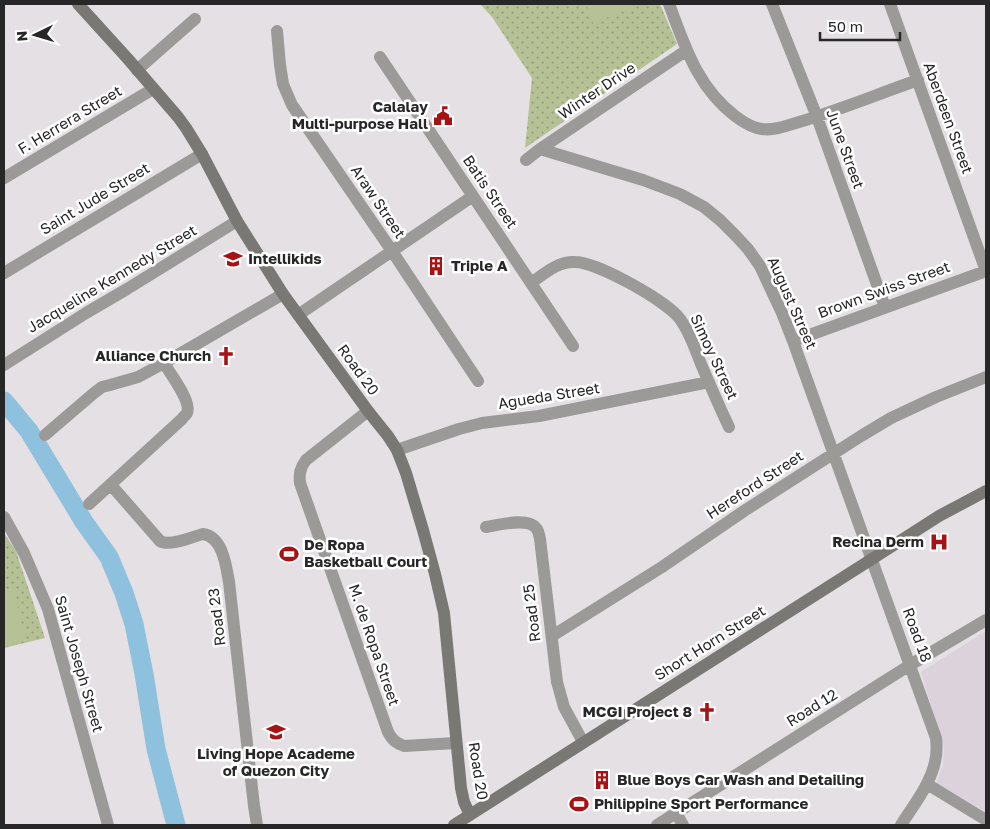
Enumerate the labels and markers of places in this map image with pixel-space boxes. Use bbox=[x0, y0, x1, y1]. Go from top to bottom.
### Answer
place label: Calalay Multi-purpose Hall bbox=[292, 97, 428, 132]
public building icon: Calalay Multi-purpose Hall bbox=[432, 105, 454, 127]
school or university icon: Intellikids bbox=[222, 248, 244, 270]
place label: Intellikids bbox=[248, 249, 322, 267]
building icon: Triple A bbox=[425, 255, 447, 277]
place label: Triple A bbox=[451, 256, 508, 274]
church icon: Alliance Church bbox=[215, 345, 237, 367]
place label: Alliance Church bbox=[95, 346, 211, 364]
hospital icon: Recina Derm bbox=[928, 531, 950, 553]
place label: Recina Derm bbox=[832, 532, 924, 550]
place label: De Ropa Basketball Court bbox=[304, 535, 427, 570]
sports icon: De Ropa Basketball Court bbox=[278, 543, 300, 565]
church icon: MCGI Project 8 bbox=[696, 701, 718, 723]
place label: MCGI Project 8 bbox=[583, 702, 692, 720]
school or university icon: Living Hope Academe of Quezon City bbox=[265, 721, 287, 743]
place label: Living Hope Academe of Quezon City bbox=[197, 744, 355, 779]
building icon: Blue Boys Car Wash and Detailing bbox=[591, 769, 613, 791]
place label: Blue Boys Car Wash and Detailing bbox=[617, 770, 864, 788]
sports icon: Philippine Sport Performance bbox=[568, 793, 590, 815]
place label: Philippine Sport Performance bbox=[594, 794, 808, 812]

